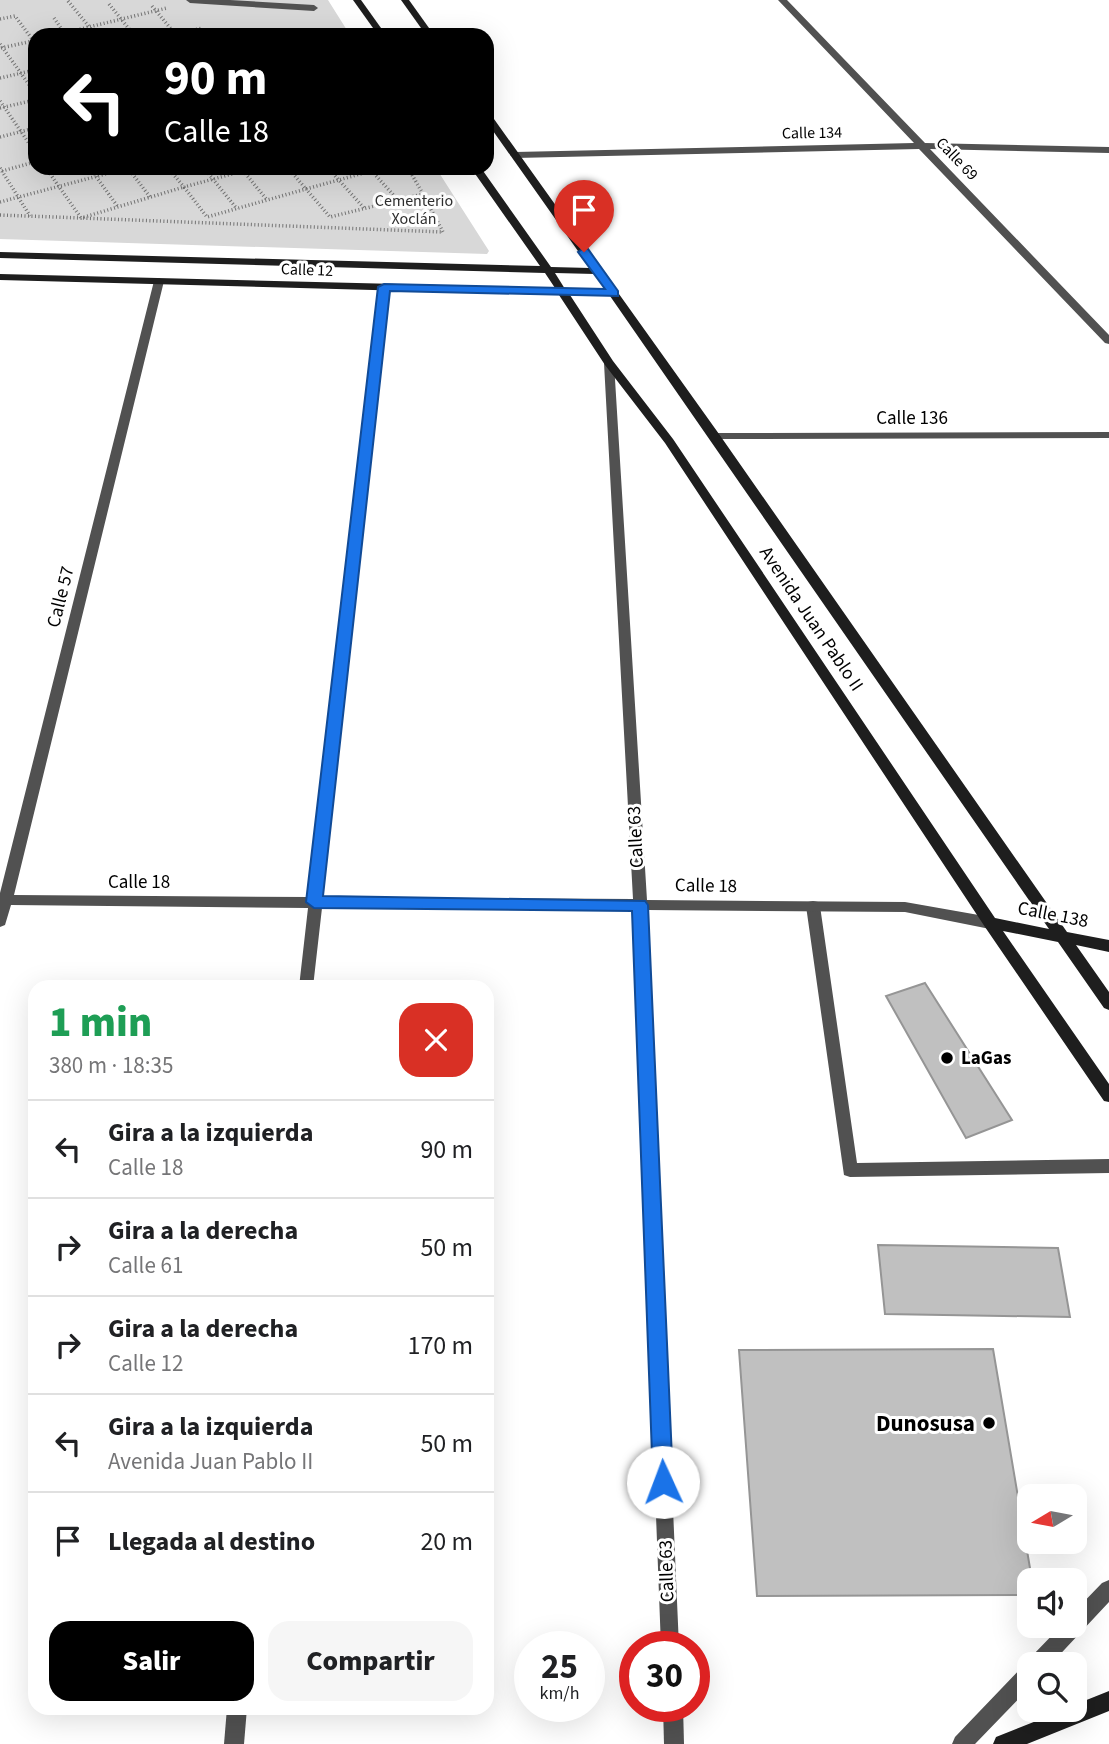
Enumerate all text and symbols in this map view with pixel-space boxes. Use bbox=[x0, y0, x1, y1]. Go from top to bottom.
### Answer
text: 90 m bbox=[164, 44, 268, 114]
icon: left bbox=[49, 56, 140, 147]
text: Calle 18 bbox=[164, 109, 269, 155]
street label: Calle 134 bbox=[782, 121, 842, 145]
street label: Calle 69 bbox=[931, 133, 983, 186]
pin bbox=[554, 180, 614, 252]
park label: Cementerio Xoclán bbox=[375, 190, 453, 230]
icon: arrive bbox=[565, 191, 603, 229]
street label: Calle 12 bbox=[280, 258, 334, 282]
street label: Calle 136 bbox=[876, 405, 948, 432]
street label: Avenida Juan Pablo II bbox=[752, 541, 870, 697]
street label: Calle 57 bbox=[40, 564, 82, 630]
street label: Calle 63 bbox=[621, 805, 651, 869]
street label: Calle 18 bbox=[108, 869, 170, 896]
street label: Calle 18 bbox=[675, 872, 737, 900]
street label: Calle 138 bbox=[1015, 895, 1091, 935]
text: 1 min bbox=[49, 993, 152, 1053]
button: close bbox=[399, 1003, 473, 1077]
place label: LaGas bbox=[961, 1045, 1011, 1072]
text: 380 m · 18:35 bbox=[49, 1049, 173, 1082]
marker: LaGas bbox=[939, 1050, 955, 1066]
text: Gira a la izquierda bbox=[108, 1114, 313, 1151]
icon: left bbox=[49, 1130, 87, 1168]
text: 90 m bbox=[420, 1131, 473, 1168]
text: Calle 18 bbox=[108, 1151, 183, 1184]
text: Gira a la derecha bbox=[108, 1212, 298, 1249]
icon: right bbox=[49, 1228, 87, 1266]
text: 50 m bbox=[420, 1229, 473, 1266]
text: Calle 61 bbox=[108, 1249, 183, 1282]
text: Gira a la derecha bbox=[108, 1310, 298, 1347]
icon: right bbox=[49, 1326, 87, 1364]
text: 170 m bbox=[407, 1327, 473, 1364]
text: Calle 12 bbox=[108, 1347, 183, 1380]
place label: Dunosusa bbox=[876, 1407, 975, 1440]
text: Gira a la izquierda bbox=[108, 1408, 313, 1445]
marker: Dunosusa bbox=[981, 1415, 997, 1431]
icon: left bbox=[49, 1424, 87, 1462]
text: 50 m bbox=[420, 1425, 473, 1462]
text: Avenida Juan Pablo II bbox=[108, 1445, 313, 1478]
position arrow bbox=[626, 1445, 700, 1519]
north arrow bbox=[1017, 1484, 1087, 1554]
map controls bbox=[1017, 1484, 1087, 1722]
icon: arrive bbox=[49, 1522, 87, 1560]
text: Llegada al destino bbox=[108, 1523, 315, 1560]
text: 20 m bbox=[420, 1523, 473, 1560]
street label: Calle 63 bbox=[652, 1539, 682, 1603]
button: sound bbox=[1017, 1568, 1087, 1638]
button: Salir bbox=[49, 1621, 254, 1701]
button: Compartir bbox=[268, 1621, 473, 1701]
speed limit sign: 30 bbox=[619, 1631, 710, 1722]
text: 25 bbox=[541, 1642, 578, 1692]
button: search bbox=[1017, 1652, 1087, 1722]
text: km/h bbox=[540, 1681, 579, 1706]

